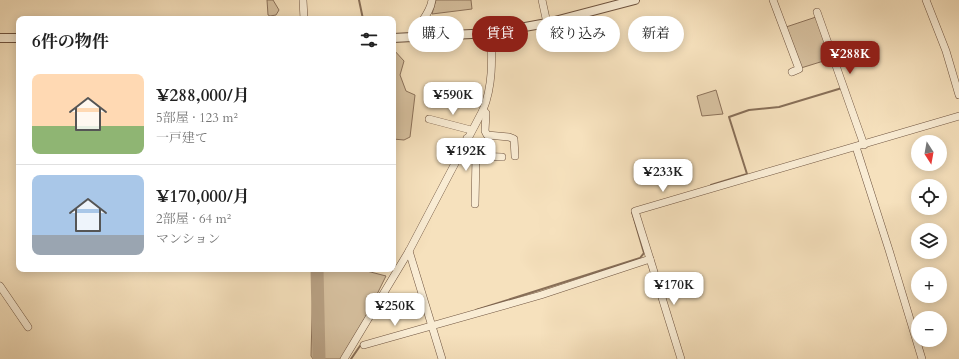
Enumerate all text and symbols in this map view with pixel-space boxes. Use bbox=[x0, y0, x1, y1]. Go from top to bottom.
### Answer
chip: 購入 bbox=[408, 16, 464, 52]
chip: 賃貸 bbox=[472, 16, 528, 52]
chip: 絞り込み bbox=[536, 16, 620, 52]
chip: 新着 bbox=[628, 16, 684, 52]
icon: filters bbox=[358, 29, 380, 51]
text: 6件の物件 bbox=[32, 30, 109, 53]
pin: ¥288K bbox=[822, 41, 878, 75]
text: ¥288K bbox=[830, 45, 870, 63]
pin: ¥590K bbox=[425, 82, 481, 116]
text: ¥288,000/月 bbox=[156, 84, 250, 107]
text: ¥590K bbox=[433, 86, 473, 104]
icon: home bbox=[64, 90, 112, 138]
text: 5部屋 · 123 m² bbox=[156, 109, 238, 127]
text: 一戸建て bbox=[156, 129, 208, 147]
north arrow bbox=[911, 135, 947, 171]
map controls bbox=[911, 135, 947, 347]
pin: ¥192K bbox=[438, 138, 494, 172]
text: ¥192K bbox=[446, 142, 486, 160]
pin: ¥233K bbox=[635, 159, 691, 193]
text: ¥233K bbox=[643, 163, 683, 181]
button: locate bbox=[911, 179, 947, 215]
text: ¥170,000/月 bbox=[156, 185, 250, 208]
icon: home bbox=[64, 191, 112, 239]
text: 2部屋 · 64 m² bbox=[156, 210, 231, 228]
button: layers bbox=[911, 223, 947, 259]
text: マンション bbox=[156, 230, 220, 248]
button: + bbox=[911, 267, 947, 303]
pin: ¥170K bbox=[646, 272, 702, 306]
text: ¥170K bbox=[654, 276, 694, 294]
pin: ¥250K bbox=[367, 293, 423, 327]
text: ¥250K bbox=[375, 297, 415, 315]
button: − bbox=[911, 311, 947, 347]

